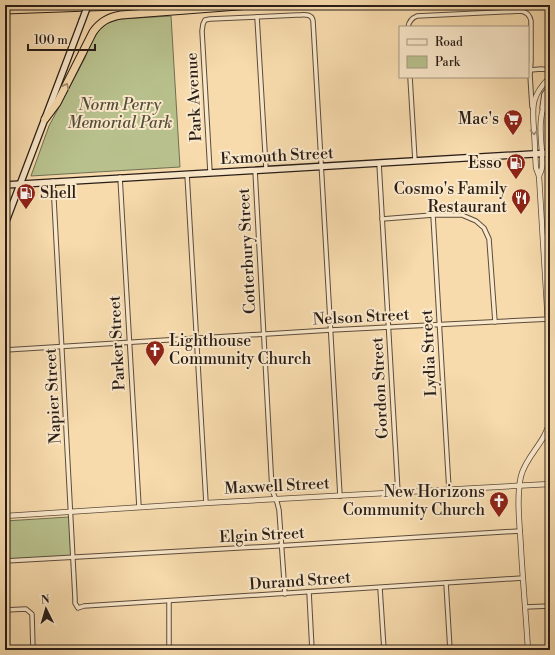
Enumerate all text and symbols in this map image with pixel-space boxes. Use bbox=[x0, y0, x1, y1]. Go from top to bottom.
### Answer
scale bar bbox=[28, 26, 95, 52]
legend bbox=[399, 26, 529, 78]
text: 100 m bbox=[34, 33, 68, 48]
text: Road bbox=[435, 35, 463, 50]
street label: Park Avenue bbox=[182, 52, 206, 142]
text: Park bbox=[435, 55, 461, 70]
one-way arrow bbox=[61, 83, 69, 90]
park label: Norm Perry Memorial Park bbox=[67, 95, 173, 133]
supermarket icon: Mac's bbox=[502, 108, 524, 136]
place label: Mac's bbox=[458, 109, 499, 129]
one-way arrow bbox=[529, 129, 538, 135]
street label: Exmouth Street bbox=[220, 143, 334, 169]
fuel station icon: Esso bbox=[505, 152, 527, 180]
place label: Esso bbox=[468, 153, 502, 173]
place label: Cosmo's Family Restaurant bbox=[394, 179, 507, 217]
fuel station icon: Shell bbox=[15, 182, 37, 210]
place label: Shell bbox=[40, 183, 77, 203]
street label: Cotterbury Street bbox=[234, 187, 260, 315]
restaurant icon: Cosmo's Family Restaurant bbox=[510, 187, 532, 215]
street label: Parker Street bbox=[105, 295, 129, 391]
street label: Nelson Street bbox=[312, 304, 410, 330]
street label: Lydia Street bbox=[417, 309, 441, 397]
place label: Lighthouse Community Church bbox=[169, 331, 312, 369]
street label: Gordon Street bbox=[367, 336, 393, 439]
church icon: Lighthouse Community Church bbox=[144, 339, 166, 367]
street label: Napier Street bbox=[40, 347, 65, 444]
street label: Maxwell Street bbox=[224, 473, 331, 499]
place label: New Horizons Community Church bbox=[343, 482, 485, 520]
church icon: New Horizons Community Church bbox=[488, 490, 510, 518]
street label: Elgin Street bbox=[219, 523, 306, 547]
street label: Durand Street bbox=[248, 567, 352, 595]
north arrow bbox=[26, 589, 66, 629]
text: N bbox=[40, 593, 50, 607]

